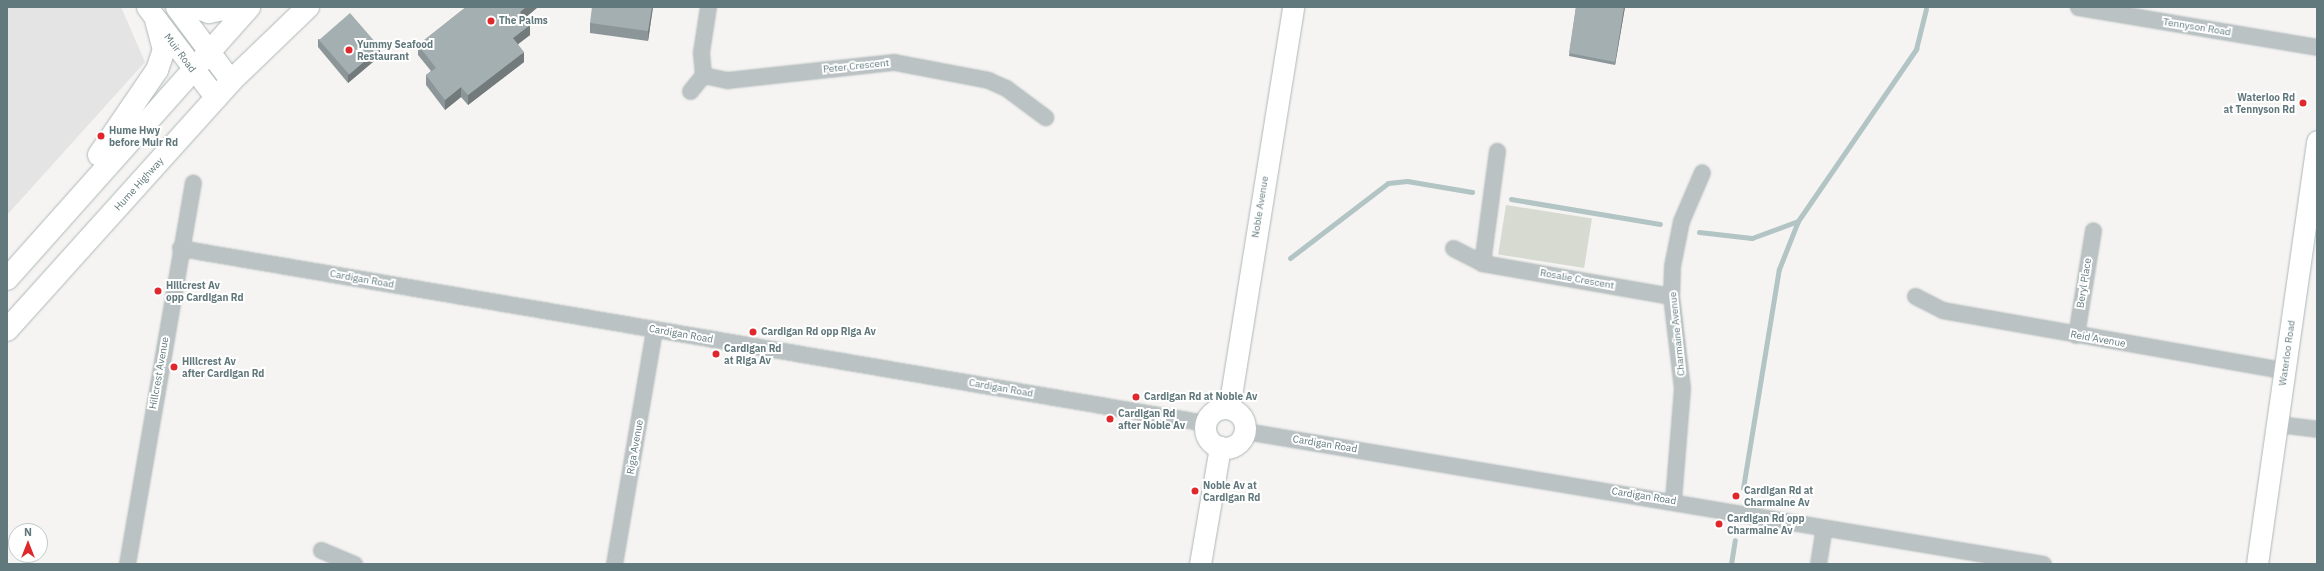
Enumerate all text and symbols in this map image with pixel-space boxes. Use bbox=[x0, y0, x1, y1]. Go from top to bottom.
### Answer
place label: The Palms bbox=[499, 15, 548, 27]
marker: The Palms bbox=[486, 16, 496, 26]
street label: Tennyson Road bbox=[2162, 16, 2232, 38]
street label: Muir Road bbox=[162, 31, 198, 75]
place label: Yummy Seafood Restaurant bbox=[357, 38, 433, 62]
marker: Yummy Seafood Restaurant bbox=[344, 45, 354, 55]
street label: Peter Crescent bbox=[822, 57, 890, 75]
place label: Waterloo Rd at Tennyson Rd bbox=[2224, 91, 2295, 114]
marker: Waterloo Rd at Tennyson Rd bbox=[2298, 98, 2308, 108]
place label: Hume Hwy before Muir Rd bbox=[109, 124, 178, 148]
marker: Hume Hwy before Muir Rd bbox=[96, 131, 106, 141]
street label: Hume Highway bbox=[112, 155, 166, 213]
street label: Noble Avenue bbox=[1249, 175, 1271, 239]
street label: Beryl Place bbox=[2074, 257, 2094, 309]
street label: Cardigan Road bbox=[329, 267, 395, 291]
street label: Rosalie Crescent bbox=[1539, 267, 1615, 291]
place label: Hillcrest Av opp Cardigan Rd bbox=[166, 279, 243, 302]
marker: Hillcrest Av opp Cardigan Rd bbox=[153, 286, 163, 296]
street label: Charmaine Avenue bbox=[1667, 291, 1687, 377]
street label: Waterloo Road bbox=[2276, 319, 2298, 387]
street label: Cardigan Road bbox=[648, 322, 714, 346]
place label: Cardigan Rd opp Riga Av bbox=[761, 326, 876, 338]
marker: Cardigan Rd opp Riga Av bbox=[748, 327, 758, 337]
street label: Reid Avenue bbox=[2069, 328, 2127, 350]
street label: Hillcrest Avenue bbox=[147, 336, 171, 410]
place label: Cardigan Rd at Riga Av bbox=[724, 342, 781, 366]
marker: Cardigan Rd at Riga Av bbox=[711, 349, 721, 359]
place label: Hillcrest Av after Cardigan Rd bbox=[182, 355, 264, 378]
marker: Hillcrest Av after Cardigan Rd bbox=[169, 362, 179, 372]
street label: Cardigan Road bbox=[968, 376, 1034, 400]
place label: Cardigan Rd at Noble Av bbox=[1144, 391, 1257, 403]
marker: Cardigan Rd at Noble Av bbox=[1131, 392, 1141, 402]
place label: Cardigan Rd after Noble Av bbox=[1118, 407, 1185, 430]
marker: Cardigan Rd after Noble Av bbox=[1105, 414, 1115, 424]
street label: Riga Avenue bbox=[624, 419, 646, 475]
street label: Cardigan Road bbox=[1292, 433, 1358, 455]
place label: Noble Av at Cardigan Rd bbox=[1203, 479, 1260, 502]
place label: Cardigan Rd at Charmaine Av bbox=[1744, 484, 1813, 508]
street label: Cardigan Road bbox=[1611, 485, 1677, 507]
marker: Noble Av at Cardigan Rd bbox=[1190, 486, 1200, 496]
marker: Cardigan Rd at Charmaine Av bbox=[1731, 491, 1741, 501]
place label: Cardigan Rd opp Charmaine Av bbox=[1727, 512, 1804, 536]
marker: Cardigan Rd opp Charmaine Av bbox=[1714, 519, 1724, 529]
north arrow bbox=[8, 523, 48, 563]
text: N bbox=[24, 525, 32, 539]

